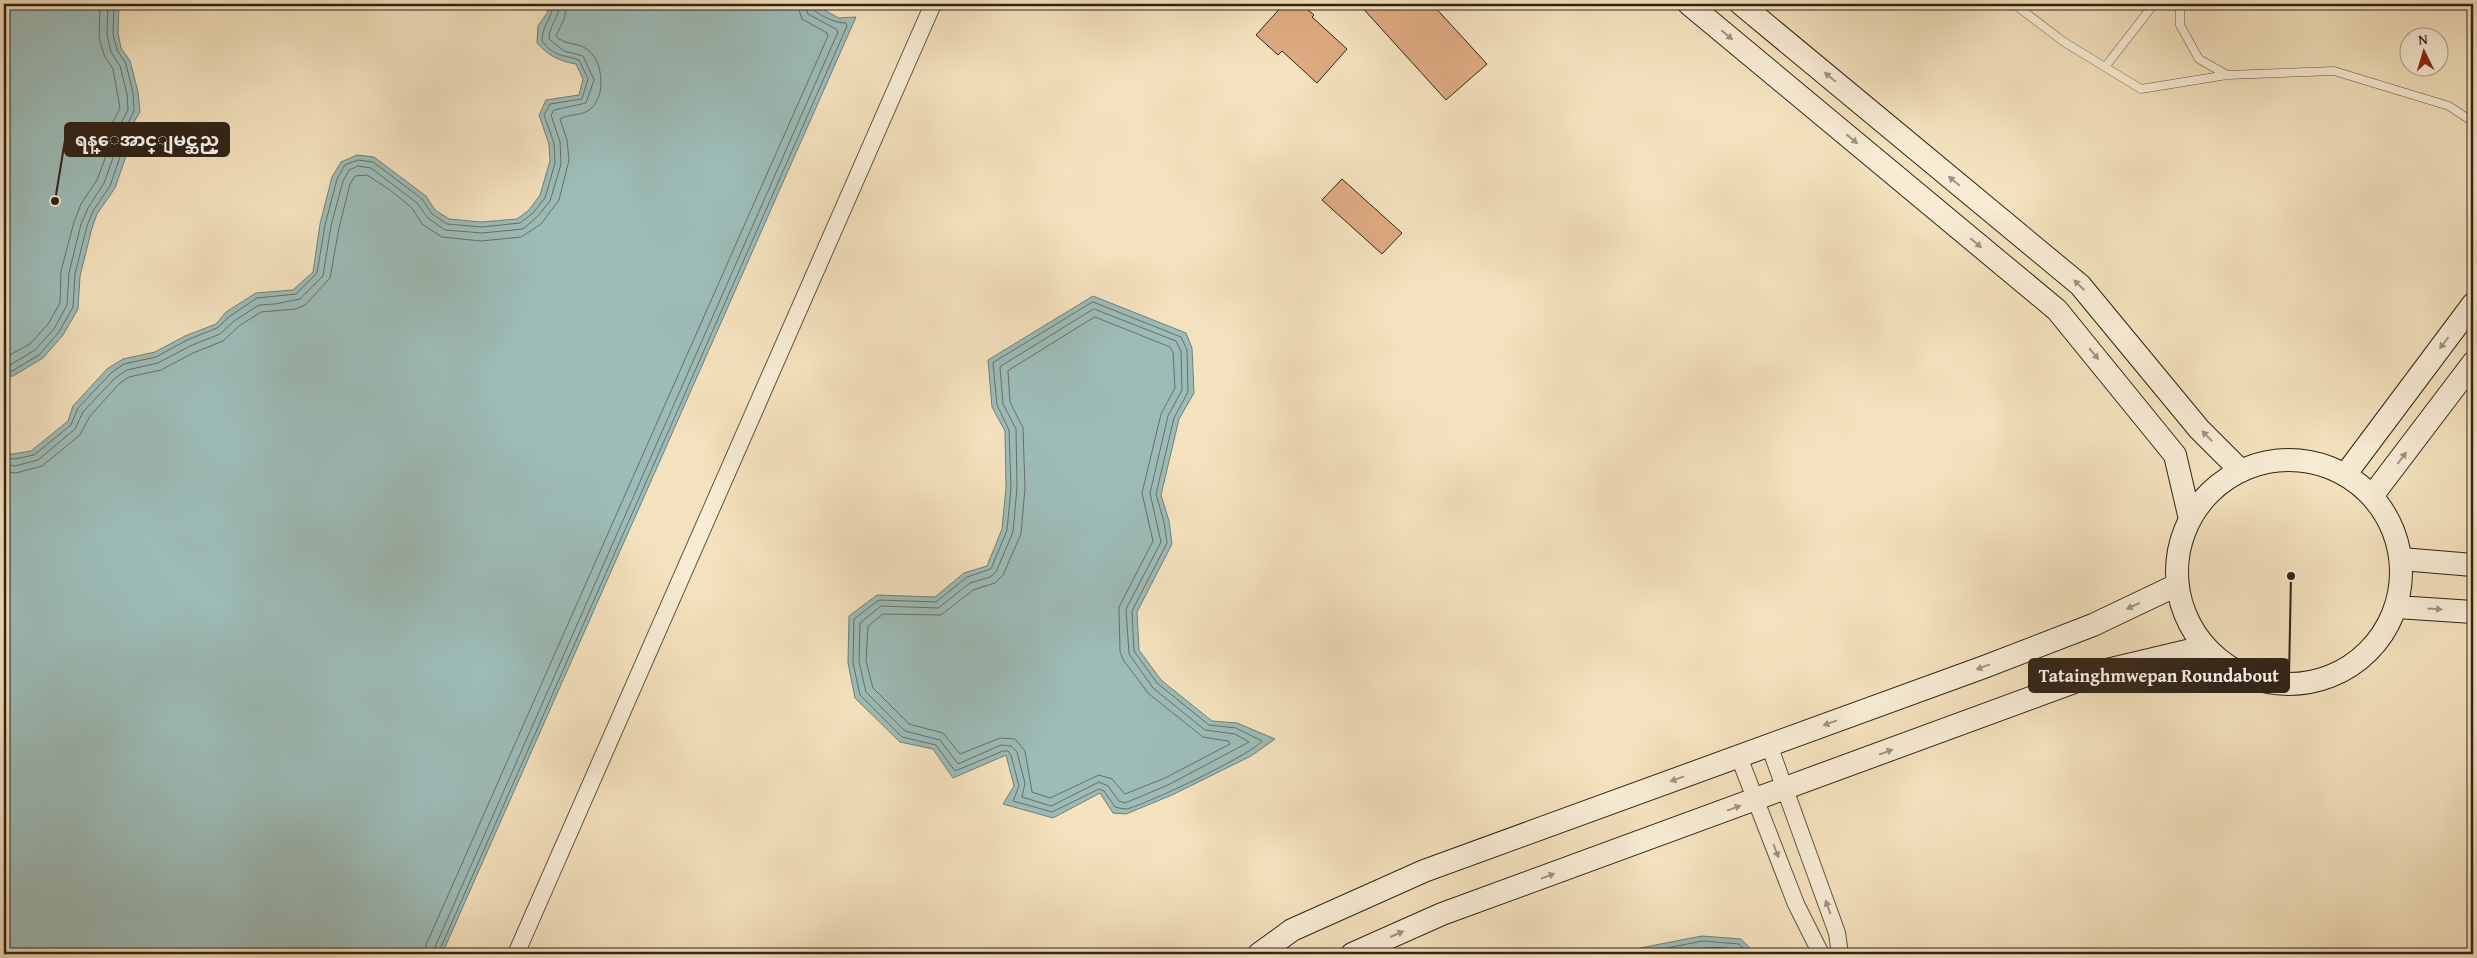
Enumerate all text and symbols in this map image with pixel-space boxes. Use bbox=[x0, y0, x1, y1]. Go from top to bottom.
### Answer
north arrow bbox=[2400, 28, 2450, 78]
one-way arrow bbox=[1720, 29, 1732, 41]
text: N bbox=[2417, 29, 2429, 49]
one-way arrow bbox=[1823, 72, 1836, 83]
callout: ရန္ေအာင္ျမင္ဆည္ bbox=[65, 123, 229, 156]
text: ရန္ေအာင္ျမင္ဆည္ bbox=[75, 126, 219, 155]
one-way arrow bbox=[1845, 133, 1857, 145]
one-way arrow bbox=[1948, 176, 1961, 187]
one-way arrow bbox=[1970, 237, 1982, 249]
one-way arrow bbox=[2073, 280, 2085, 292]
one-way arrow bbox=[2439, 336, 2449, 350]
one-way arrow bbox=[2089, 347, 2100, 360]
one-way arrow bbox=[2201, 430, 2213, 442]
one-way arrow bbox=[2397, 451, 2407, 465]
one-way arrow bbox=[2126, 603, 2140, 611]
one-way arrow bbox=[2427, 606, 2443, 614]
callout: Tatainghmwepan Roundabout bbox=[2029, 659, 2289, 692]
text: Tatainghmwepan Roundabout bbox=[2039, 662, 2279, 689]
one-way arrow bbox=[1975, 664, 1990, 671]
one-way arrow bbox=[1822, 719, 1837, 727]
one-way arrow bbox=[1879, 748, 1894, 756]
one-way arrow bbox=[1670, 776, 1685, 783]
one-way arrow bbox=[1726, 804, 1741, 811]
one-way arrow bbox=[1772, 844, 1780, 859]
one-way arrow bbox=[1541, 872, 1556, 880]
one-way arrow bbox=[1823, 900, 1831, 915]
one-way arrow bbox=[1390, 930, 1404, 938]

